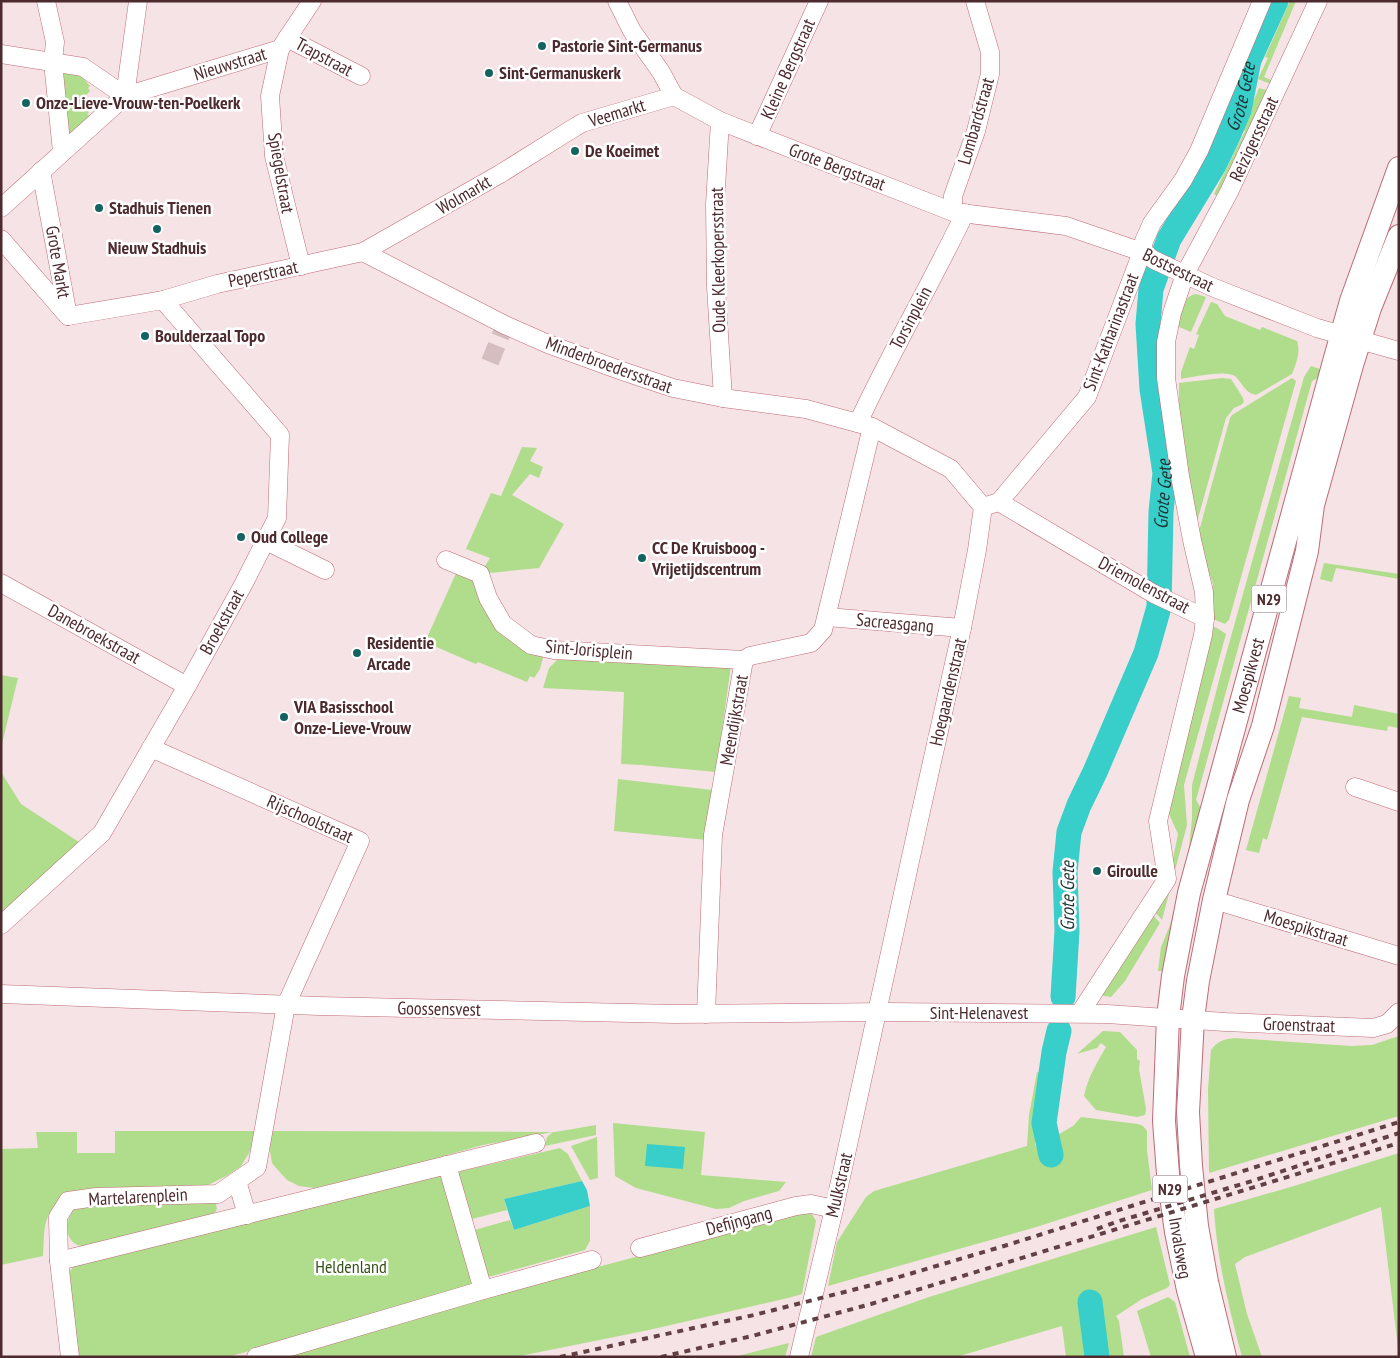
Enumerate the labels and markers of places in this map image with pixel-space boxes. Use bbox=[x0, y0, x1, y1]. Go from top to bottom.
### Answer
place label: Pastorie Sint-Germanus bbox=[552, 34, 702, 57]
marker: Pastorie Sint-Germanus bbox=[536, 40, 548, 52]
place label: Sint-Germanuskerk bbox=[499, 61, 621, 84]
marker: Sint-Germanuskerk bbox=[483, 67, 495, 79]
place label: Onze-Lieve-Vrouw-ten-Poelkerk bbox=[36, 91, 241, 114]
marker: Onze-Lieve-Vrouw-ten-Poelkerk bbox=[20, 97, 32, 109]
place label: De Koeimet bbox=[585, 139, 660, 162]
marker: De Koeimet bbox=[569, 145, 581, 157]
place label: Stadhuis Tienen bbox=[109, 196, 211, 219]
marker: Stadhuis Tienen bbox=[93, 202, 105, 214]
marker: Nieuw Stadhuis bbox=[151, 223, 163, 235]
place label: Nieuw Stadhuis bbox=[108, 236, 206, 259]
place label: Boulderzaal Topo bbox=[155, 324, 265, 347]
marker: Boulderzaal Topo bbox=[139, 330, 151, 342]
place label: Oud College bbox=[251, 525, 329, 548]
marker: Oud College bbox=[235, 531, 247, 543]
place label: CC De Kruisboog - Vrijetijdscentrum bbox=[651, 536, 765, 580]
marker: CC De Kruisboog - Vrijetijdscentrum bbox=[636, 552, 648, 564]
place label: Residentie Arcade bbox=[366, 631, 434, 675]
marker: Residentie Arcade bbox=[351, 647, 363, 659]
place label: VIA Basisschool Onze-Lieve-Vrouw bbox=[293, 695, 411, 739]
marker: VIA Basisschool Onze-Lieve-Vrouw bbox=[278, 711, 290, 723]
place label: Giroulle bbox=[1107, 859, 1158, 882]
marker: Giroulle bbox=[1091, 865, 1103, 877]

